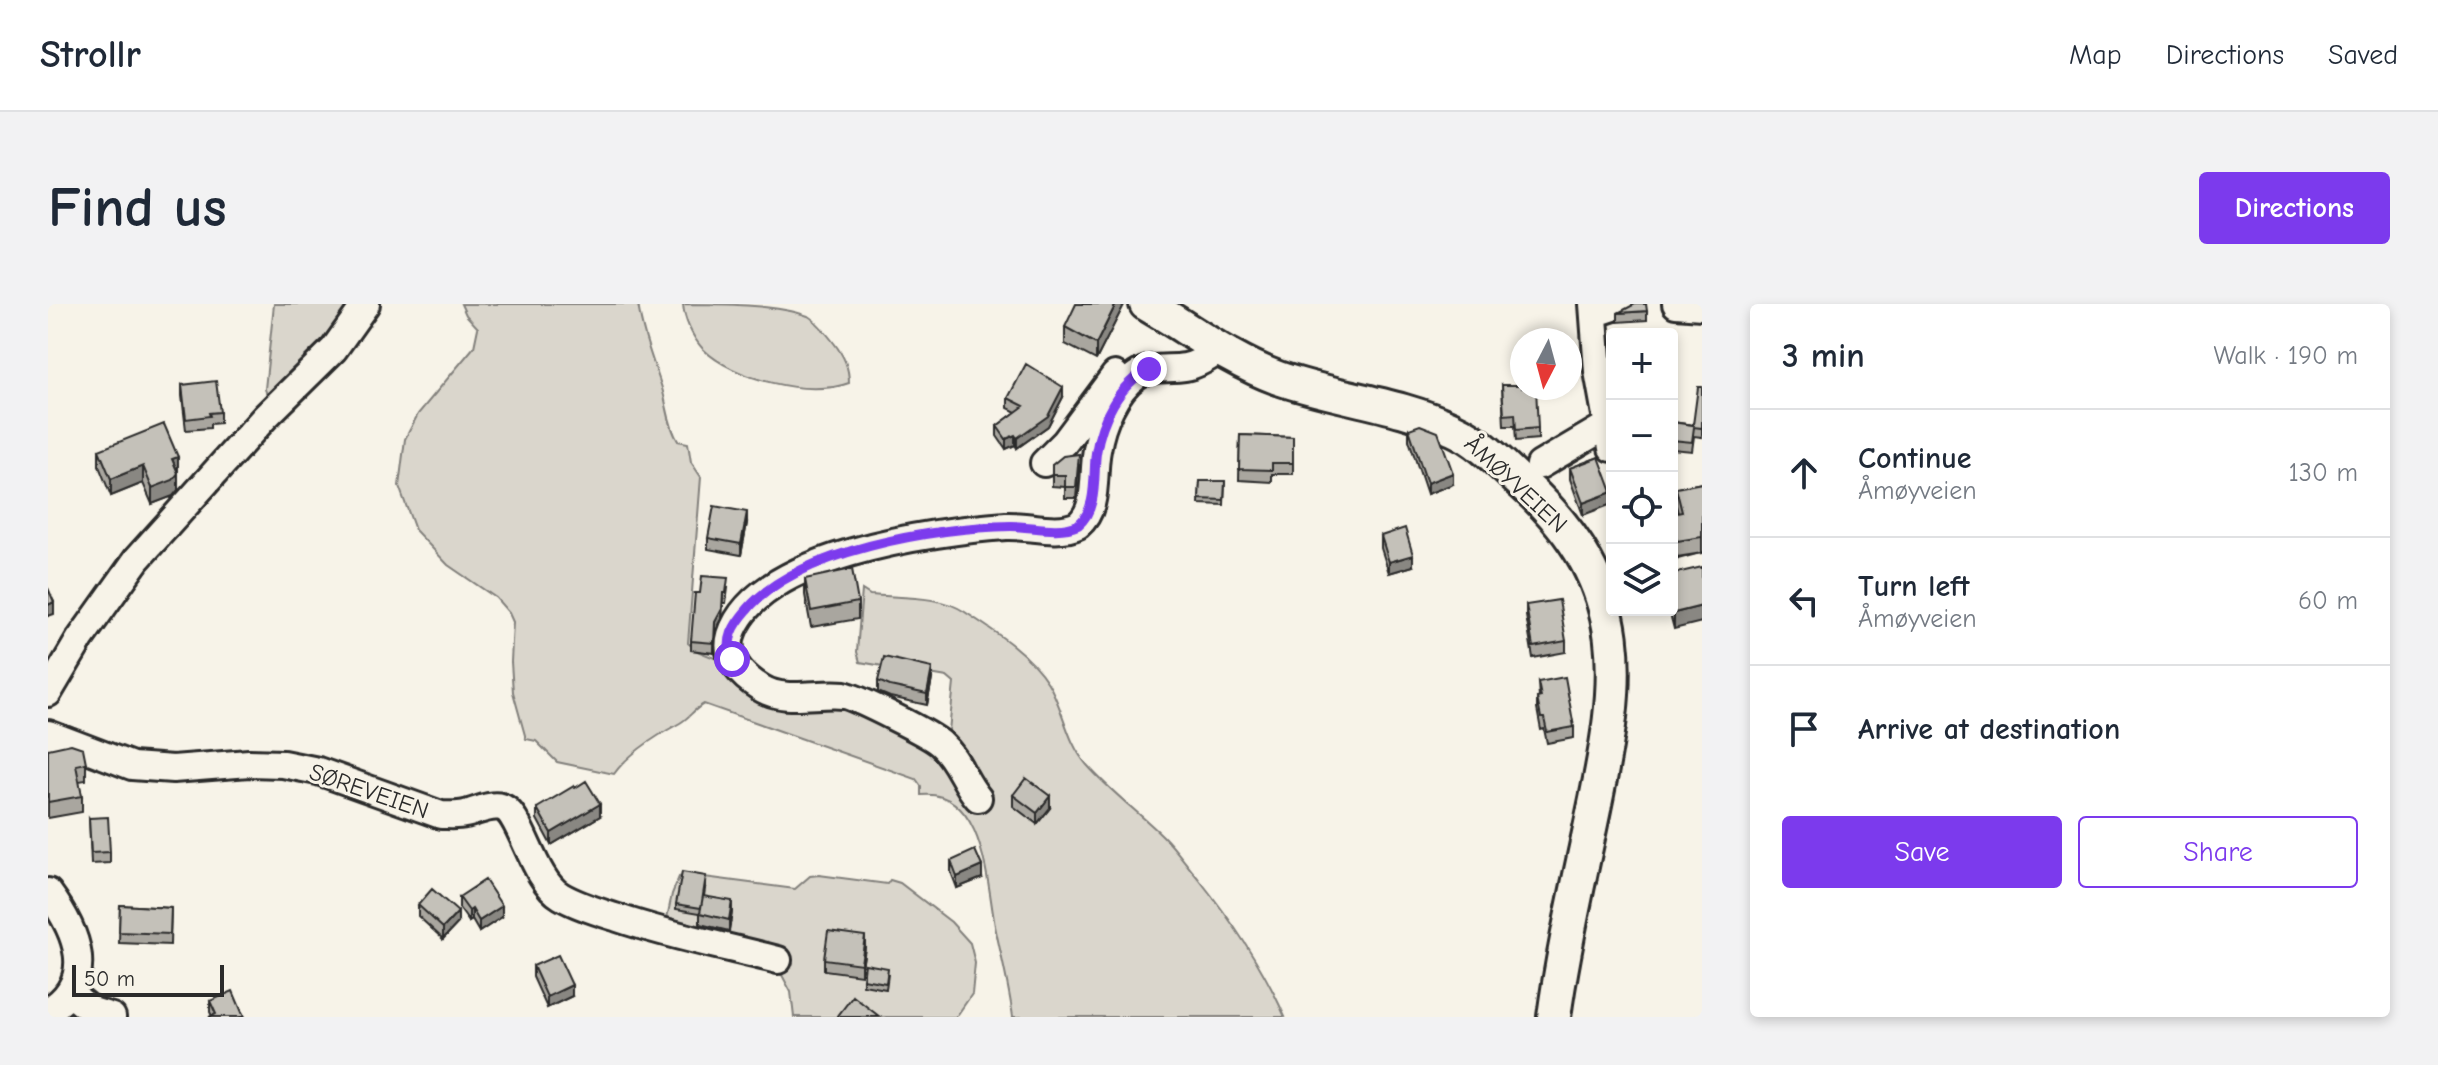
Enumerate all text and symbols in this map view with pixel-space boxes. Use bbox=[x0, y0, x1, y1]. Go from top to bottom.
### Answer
text: Strollr bbox=[40, 33, 141, 77]
text: Map bbox=[2069, 39, 2122, 71]
text: Directions bbox=[2166, 39, 2284, 71]
text: Saved bbox=[2328, 39, 2398, 71]
button: Directions bbox=[2199, 172, 2390, 244]
text: Find us bbox=[48, 176, 227, 240]
north arrow bbox=[1510, 328, 1582, 400]
map controls bbox=[1606, 328, 1678, 616]
button: + bbox=[1606, 328, 1678, 400]
text: 3 min bbox=[1782, 336, 1865, 376]
text: Walk · 190 m bbox=[2213, 341, 2358, 371]
route end bbox=[1131, 351, 1167, 387]
button: − bbox=[1606, 400, 1678, 472]
street label: ÅMØYVEIEN bbox=[1459, 428, 1574, 538]
text: Continue bbox=[1858, 441, 1972, 476]
icon: ahead bbox=[1782, 451, 1826, 495]
text: 130 m bbox=[2289, 458, 2358, 488]
button: locate bbox=[1606, 472, 1678, 544]
text: Åmøyveien bbox=[1858, 476, 1977, 506]
button: layers bbox=[1606, 544, 1678, 616]
text: Turn left bbox=[1858, 569, 1970, 604]
icon: left bbox=[1782, 579, 1826, 623]
text: 60 m bbox=[2298, 586, 2358, 616]
text: Åmøyveien bbox=[1858, 604, 1977, 634]
route start bbox=[714, 641, 750, 677]
icon: arrive bbox=[1782, 707, 1826, 751]
text: Arrive at destination bbox=[1858, 712, 2120, 747]
street label: SØREVEIEN bbox=[306, 758, 432, 824]
button: Save bbox=[1782, 816, 2062, 888]
button: Share bbox=[2078, 816, 2358, 888]
scale bar bbox=[72, 961, 224, 997]
text: 50 m bbox=[84, 966, 135, 992]

